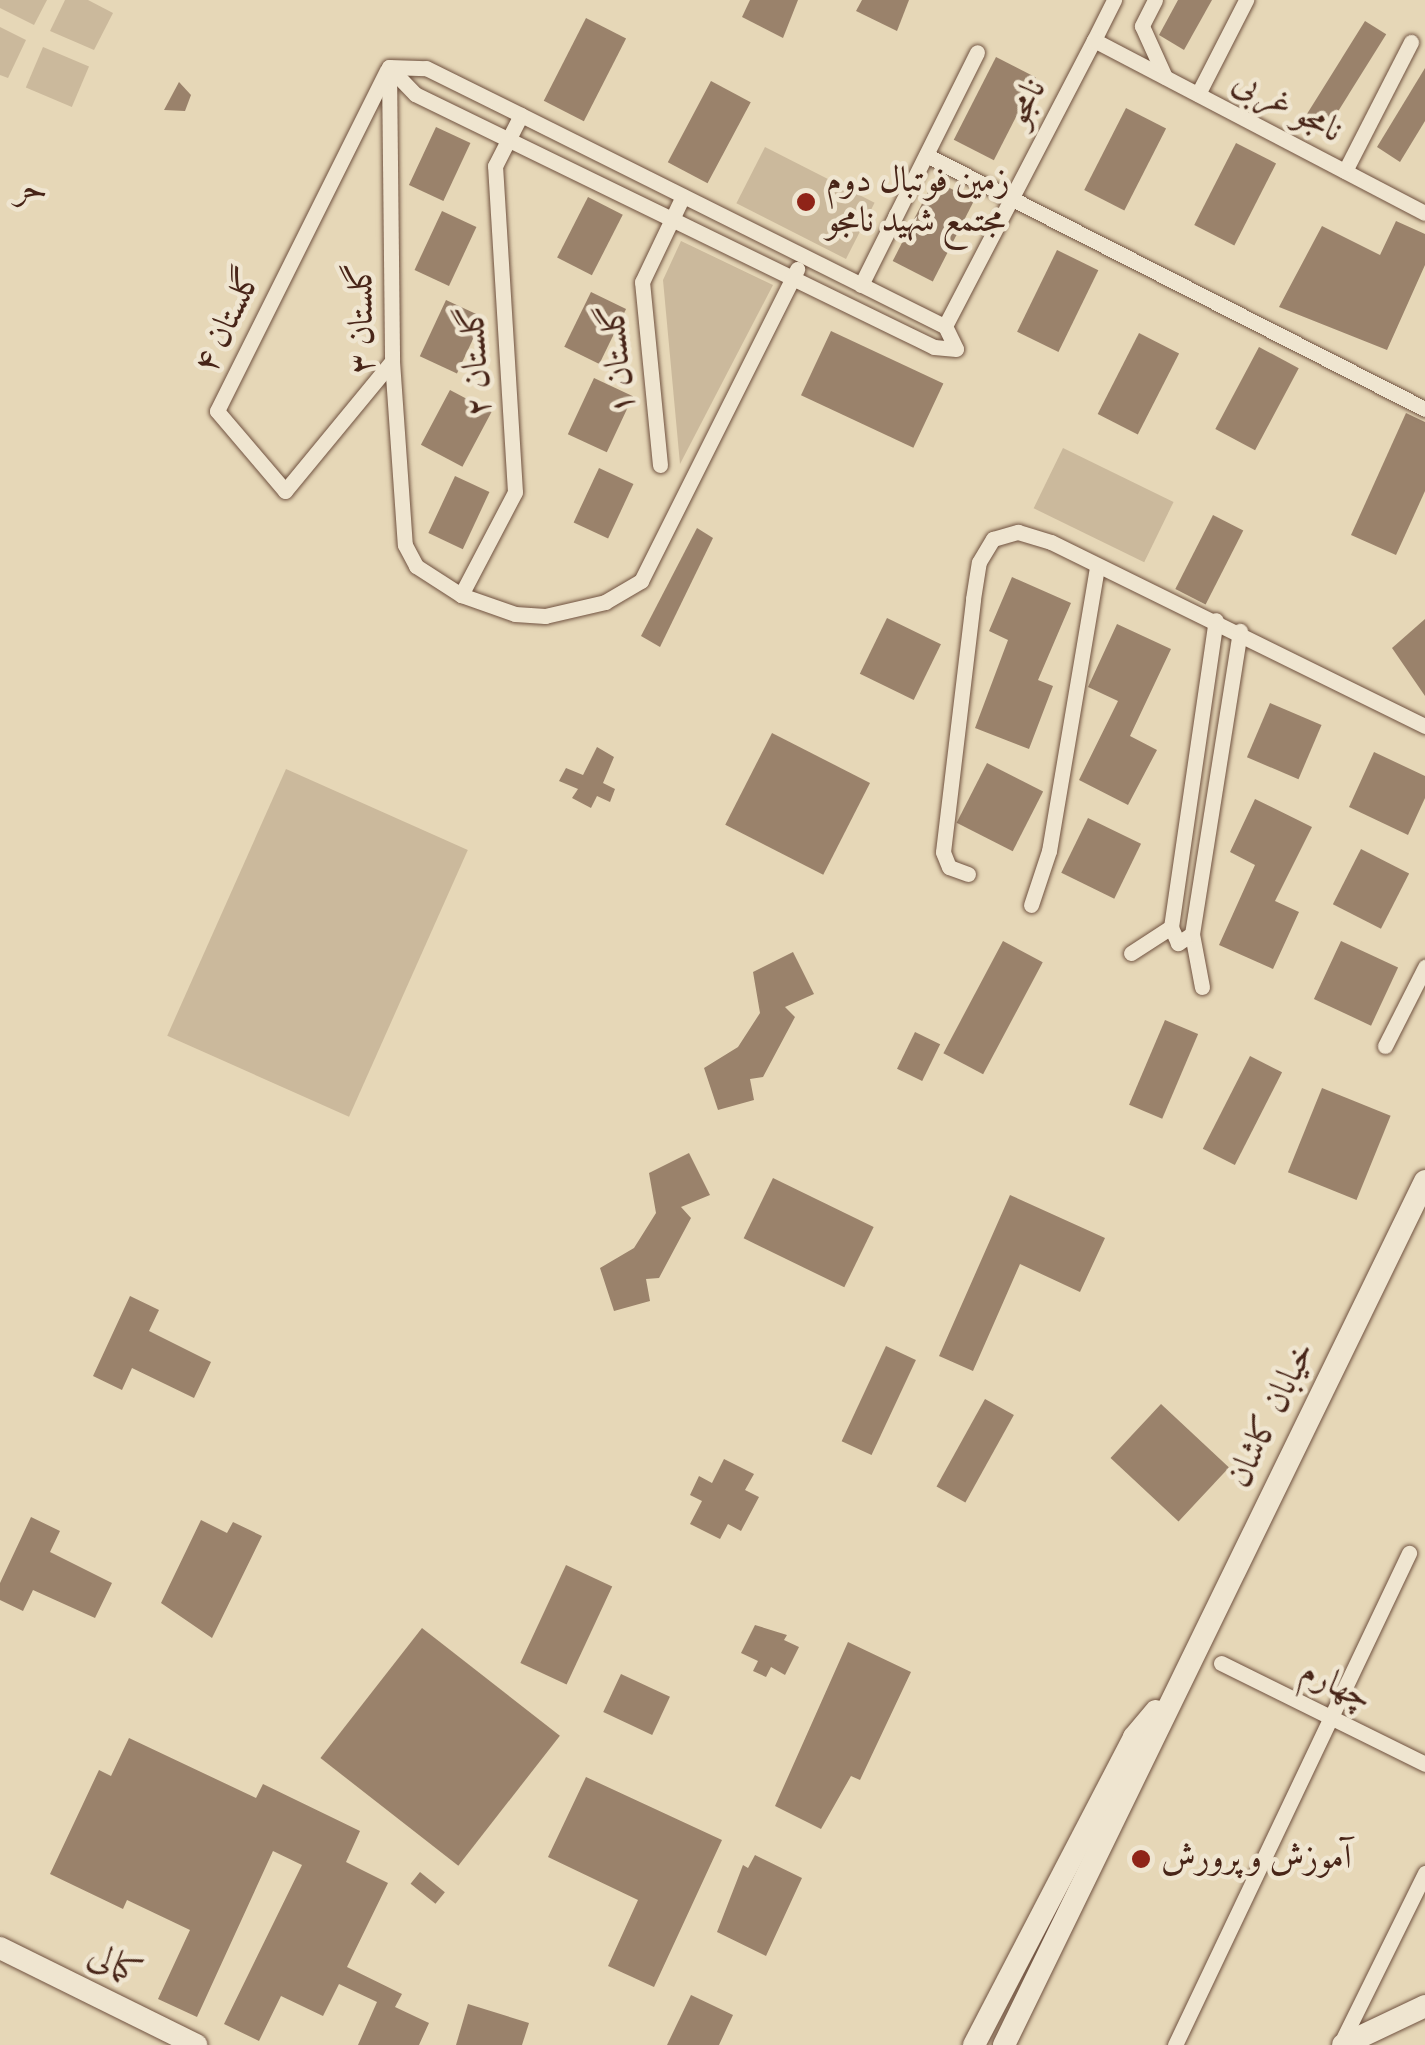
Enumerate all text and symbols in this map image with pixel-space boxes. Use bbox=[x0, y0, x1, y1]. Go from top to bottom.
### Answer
street label: نامجو غربی bbox=[1225, 61, 1349, 153]
street label: نامجو bbox=[997, 72, 1057, 134]
place label: زمین فوتبال دوم مجتمع شهید نامجو bbox=[826, 161, 1010, 243]
district label: حر bbox=[14, 167, 48, 213]
marker: زمین فوتبال دوم مجتمع شهید نامجو bbox=[795, 191, 817, 213]
street label: گلستان ۴ bbox=[186, 262, 272, 380]
street label: گلستان ۳ bbox=[341, 262, 385, 374]
street label: گلستان ۱ bbox=[592, 301, 646, 417]
street label: گلستان ۲ bbox=[452, 304, 502, 418]
street label: خیابان کاشان bbox=[1219, 1335, 1325, 1495]
street label: چهارم bbox=[1293, 1651, 1379, 1721]
place label: آموزش و پرورش bbox=[1161, 1838, 1352, 1880]
marker: آموزش و پرورش bbox=[1130, 1848, 1152, 1870]
street label: کمالی bbox=[81, 1935, 147, 1995]

